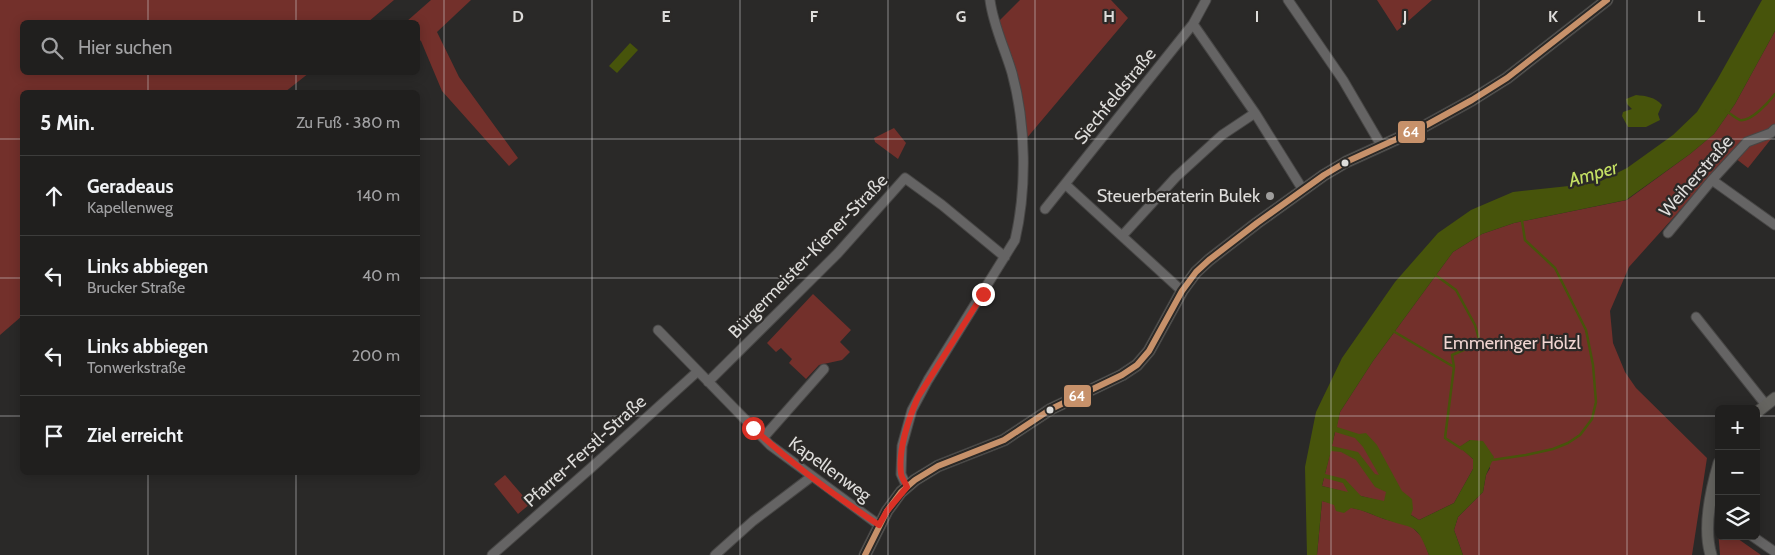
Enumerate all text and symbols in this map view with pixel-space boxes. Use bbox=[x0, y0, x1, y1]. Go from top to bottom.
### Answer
text: D bbox=[512, 7, 524, 26]
text: E bbox=[661, 7, 671, 26]
text: F bbox=[810, 7, 819, 26]
text: G bbox=[956, 7, 966, 26]
text: H bbox=[1103, 7, 1115, 26]
text: I bbox=[1255, 7, 1259, 26]
text: J bbox=[1402, 7, 1407, 26]
text: K bbox=[1548, 7, 1558, 26]
text: L bbox=[1697, 7, 1705, 26]
search box bbox=[20, 20, 420, 75]
icon: search bbox=[38, 34, 66, 62]
text: Hier suchen bbox=[78, 36, 172, 59]
street label: Siechfeldstraße bbox=[1069, 43, 1161, 149]
text: 5 Min. bbox=[40, 110, 95, 135]
text: Zu Fuß · 380 m bbox=[296, 113, 400, 132]
line badge: 64 bbox=[1397, 120, 1426, 144]
text: 64 bbox=[1403, 123, 1419, 141]
street label: Weiherstraße bbox=[1654, 131, 1738, 221]
water label: Amper bbox=[1565, 155, 1622, 192]
unlabelled marker bbox=[1340, 158, 1350, 168]
street label: Bürgermeister-Kiener-Straße bbox=[724, 169, 892, 343]
text: Geradeaus bbox=[87, 175, 173, 198]
icon: ahead bbox=[40, 182, 68, 210]
place label: Steuerberaterin Bulek bbox=[1097, 185, 1261, 207]
text: 140 m bbox=[357, 186, 400, 205]
marker: Steuerberaterin Bulek bbox=[1264, 190, 1276, 202]
text: Kapellenweg bbox=[87, 198, 173, 217]
text: Links abbiegen bbox=[87, 255, 208, 278]
icon: left bbox=[40, 262, 68, 290]
text: 40 m bbox=[362, 266, 400, 285]
text: Brucker Straße bbox=[87, 278, 185, 297]
route end bbox=[972, 283, 995, 306]
park label: Emmeringer Hölzl bbox=[1443, 332, 1581, 354]
text: Links abbiegen bbox=[87, 335, 208, 358]
icon: left bbox=[40, 342, 68, 370]
text: 200 m bbox=[352, 346, 400, 365]
text: Tonwerkstraße bbox=[87, 358, 186, 377]
line badge: 64 bbox=[1063, 384, 1092, 408]
text: 64 bbox=[1069, 387, 1085, 405]
street label: Pfarrer-Ferstl-Straße bbox=[519, 390, 651, 512]
unlabelled marker bbox=[1045, 405, 1055, 415]
map controls bbox=[1715, 405, 1760, 540]
button: + bbox=[1715, 405, 1760, 450]
route start bbox=[742, 417, 765, 440]
icon: arrive bbox=[40, 422, 68, 450]
text: Ziel erreicht bbox=[87, 424, 183, 447]
street label: Kapellenweg bbox=[784, 432, 876, 507]
button: − bbox=[1715, 450, 1760, 495]
button: layers bbox=[1715, 495, 1760, 540]

